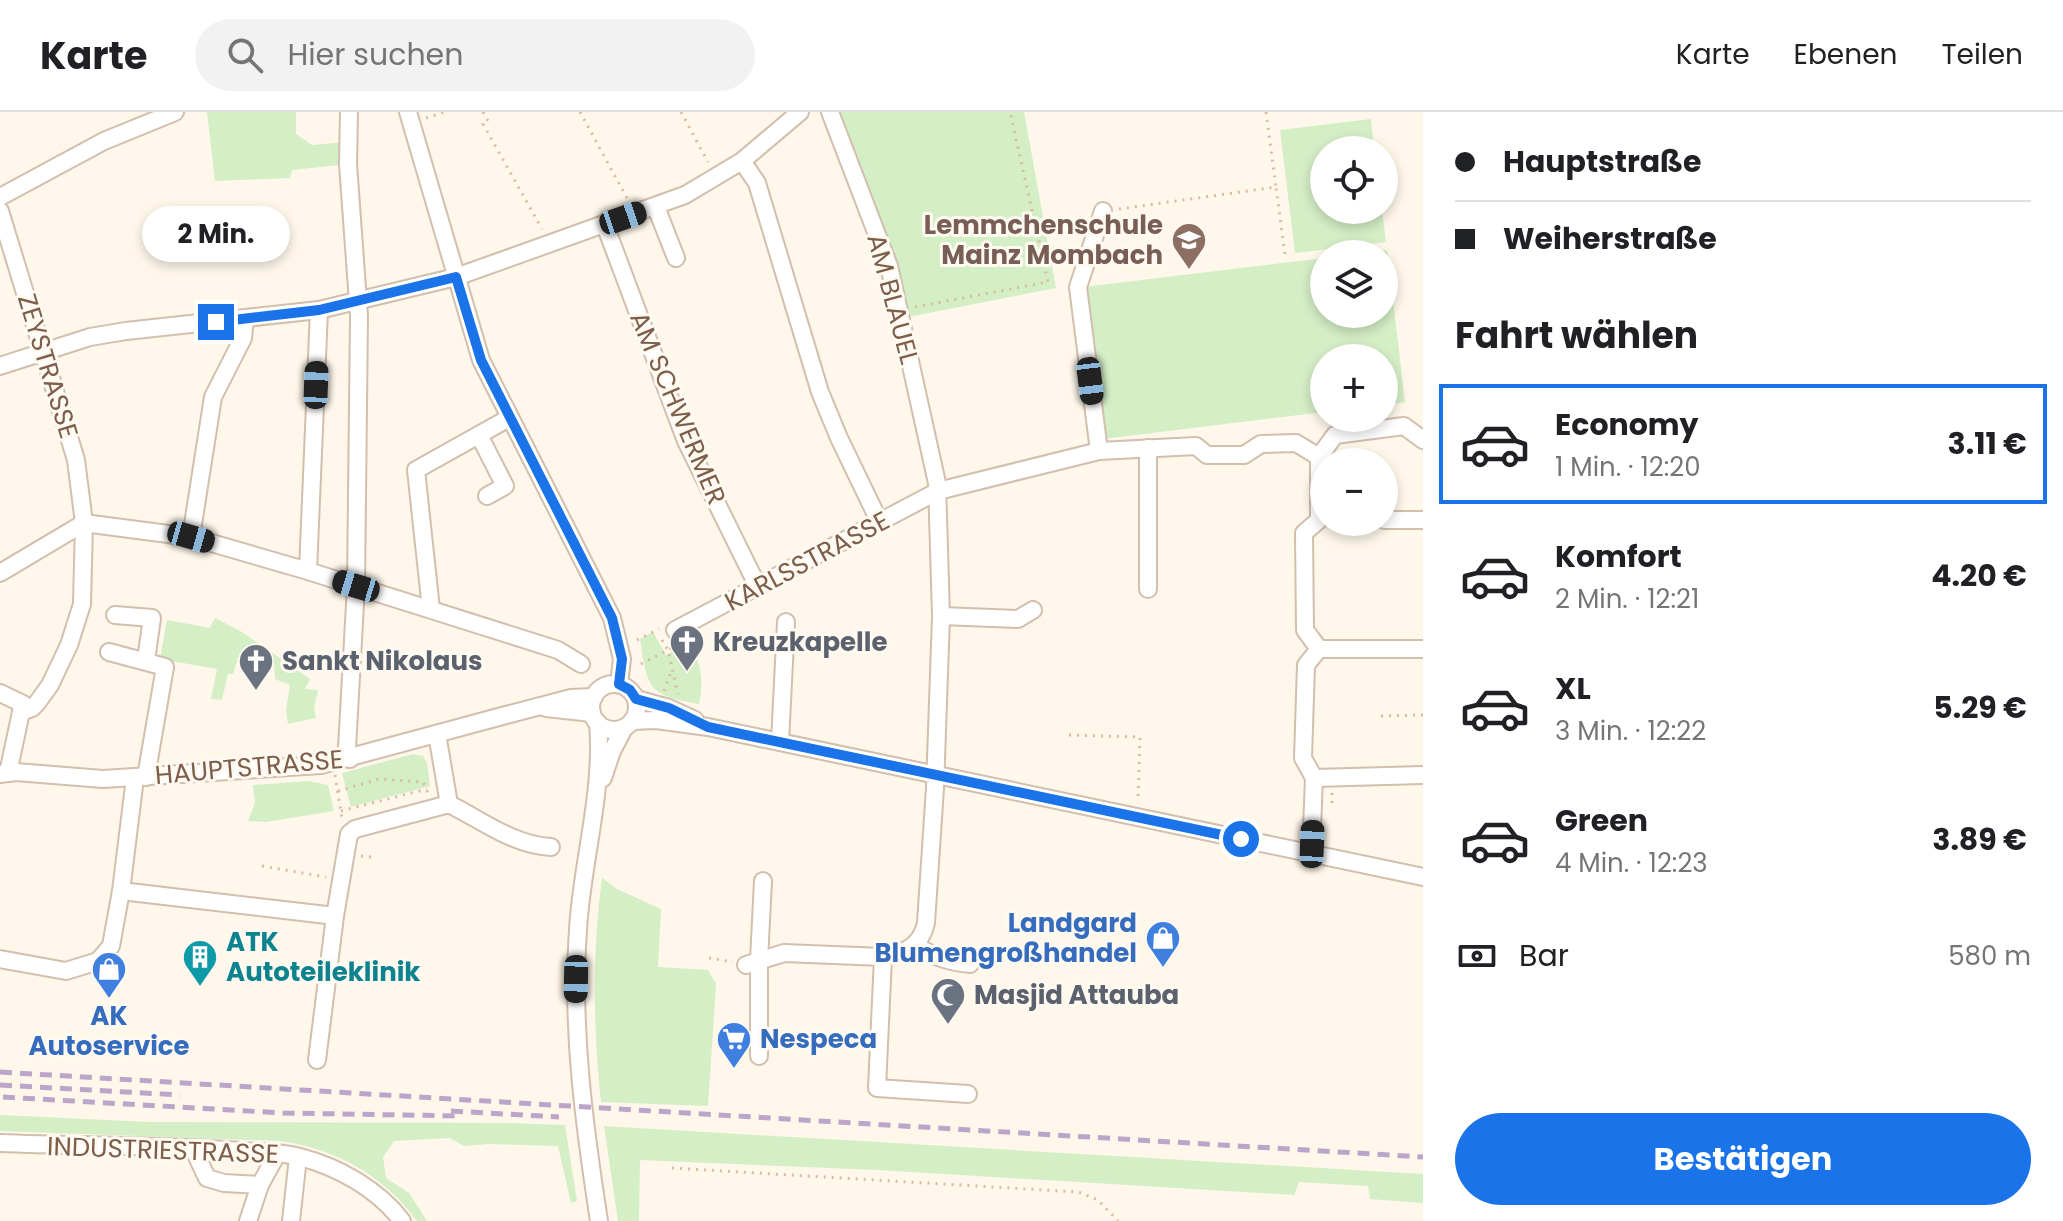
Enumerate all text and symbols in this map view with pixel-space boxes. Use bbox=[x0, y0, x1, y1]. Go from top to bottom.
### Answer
search box bbox=[195, 19, 755, 91]
text: Karte bbox=[40, 29, 147, 82]
icon: search bbox=[223, 33, 267, 77]
text: Hier suchen bbox=[287, 33, 463, 76]
text: Karte bbox=[1676, 35, 1750, 74]
text: Ebenen bbox=[1794, 35, 1897, 74]
text: Teilen bbox=[1941, 35, 2023, 74]
map controls bbox=[1310, 136, 1398, 536]
button: locate bbox=[1310, 136, 1398, 224]
text: Hauptstraße bbox=[1503, 140, 1701, 183]
car bbox=[596, 199, 650, 237]
callout: 2 Min. bbox=[142, 206, 290, 262]
place label: Lemmchenschule Mainz Mombach bbox=[924, 207, 1163, 273]
text: 2 Min. bbox=[178, 216, 254, 252]
text: Weiherstraße bbox=[1503, 217, 1717, 260]
school or university icon: Lemmchenschule Mainz Mombach bbox=[1170, 221, 1208, 271]
street label: AM BLAUEL bbox=[858, 230, 928, 368]
button: layers bbox=[1310, 240, 1398, 328]
street label: ZEYSTRASSE bbox=[9, 289, 87, 443]
route end bbox=[198, 304, 234, 340]
street label: AM SCHWERMER bbox=[621, 306, 735, 510]
text: Fahrt wählen bbox=[1455, 310, 1698, 361]
button: + bbox=[1310, 344, 1398, 432]
car bbox=[1075, 356, 1105, 406]
car bbox=[303, 361, 329, 409]
text: Economy bbox=[1555, 403, 1699, 446]
icon: car bbox=[1459, 408, 1531, 480]
text: 3.11 € bbox=[1948, 422, 2027, 465]
button: − bbox=[1310, 448, 1398, 536]
text: 1 Min. · 12:20 bbox=[1555, 449, 1701, 485]
street label: KARLSSTRASSE bbox=[718, 502, 896, 620]
car bbox=[165, 519, 217, 555]
text: Komfort bbox=[1555, 535, 1682, 578]
icon: car bbox=[1459, 540, 1531, 612]
text: 4.20 € bbox=[1931, 554, 2027, 597]
car bbox=[330, 568, 382, 604]
text: 2 Min. · 12:21 bbox=[1555, 581, 1699, 617]
church icon: Kreuzkapelle bbox=[668, 623, 706, 673]
place label: Kreuzkapelle bbox=[713, 624, 887, 660]
church icon: Sankt Nikolaus bbox=[237, 642, 275, 692]
place label: Sankt Nikolaus bbox=[282, 643, 483, 679]
text: XL bbox=[1555, 667, 1591, 710]
icon: car bbox=[1459, 672, 1531, 744]
text: 5.29 € bbox=[1933, 686, 2027, 729]
text: 3 Min. · 12:22 bbox=[1555, 713, 1706, 749]
street label: HAUPTSTRASSE bbox=[153, 741, 345, 793]
text: Green bbox=[1555, 799, 1648, 842]
icon: car bbox=[1459, 804, 1531, 876]
text: 3.89 € bbox=[1932, 818, 2027, 861]
car bbox=[1299, 820, 1325, 868]
route start bbox=[1223, 821, 1259, 857]
text: 4 Min. · 12:23 bbox=[1555, 845, 1708, 881]
place label: Landgard Blumengroßhandel bbox=[874, 905, 1137, 971]
shop icon: Landgard Blumengroßhandel bbox=[1144, 919, 1182, 969]
place label: ATK Autoteileklinik bbox=[226, 924, 420, 990]
icon: cash bbox=[1455, 934, 1499, 978]
text: Bar bbox=[1519, 934, 1569, 977]
building icon: ATK Autoteileklinik bbox=[181, 938, 219, 988]
text: 580 m bbox=[1948, 938, 2031, 974]
shop icon: AK Autoservice bbox=[90, 950, 128, 1000]
car bbox=[564, 955, 588, 1003]
mosque icon: Masjid Attauba bbox=[929, 976, 967, 1026]
place label: Masjid Attauba bbox=[974, 977, 1179, 1013]
place label: AK Autoservice bbox=[28, 998, 190, 1064]
supermarket icon: Nespeca bbox=[715, 1020, 753, 1070]
place label: Nespeca bbox=[760, 1021, 877, 1057]
button: Bestätigen bbox=[1455, 1113, 2031, 1205]
street label: INDUSTRIESTRASSE bbox=[46, 1128, 280, 1172]

